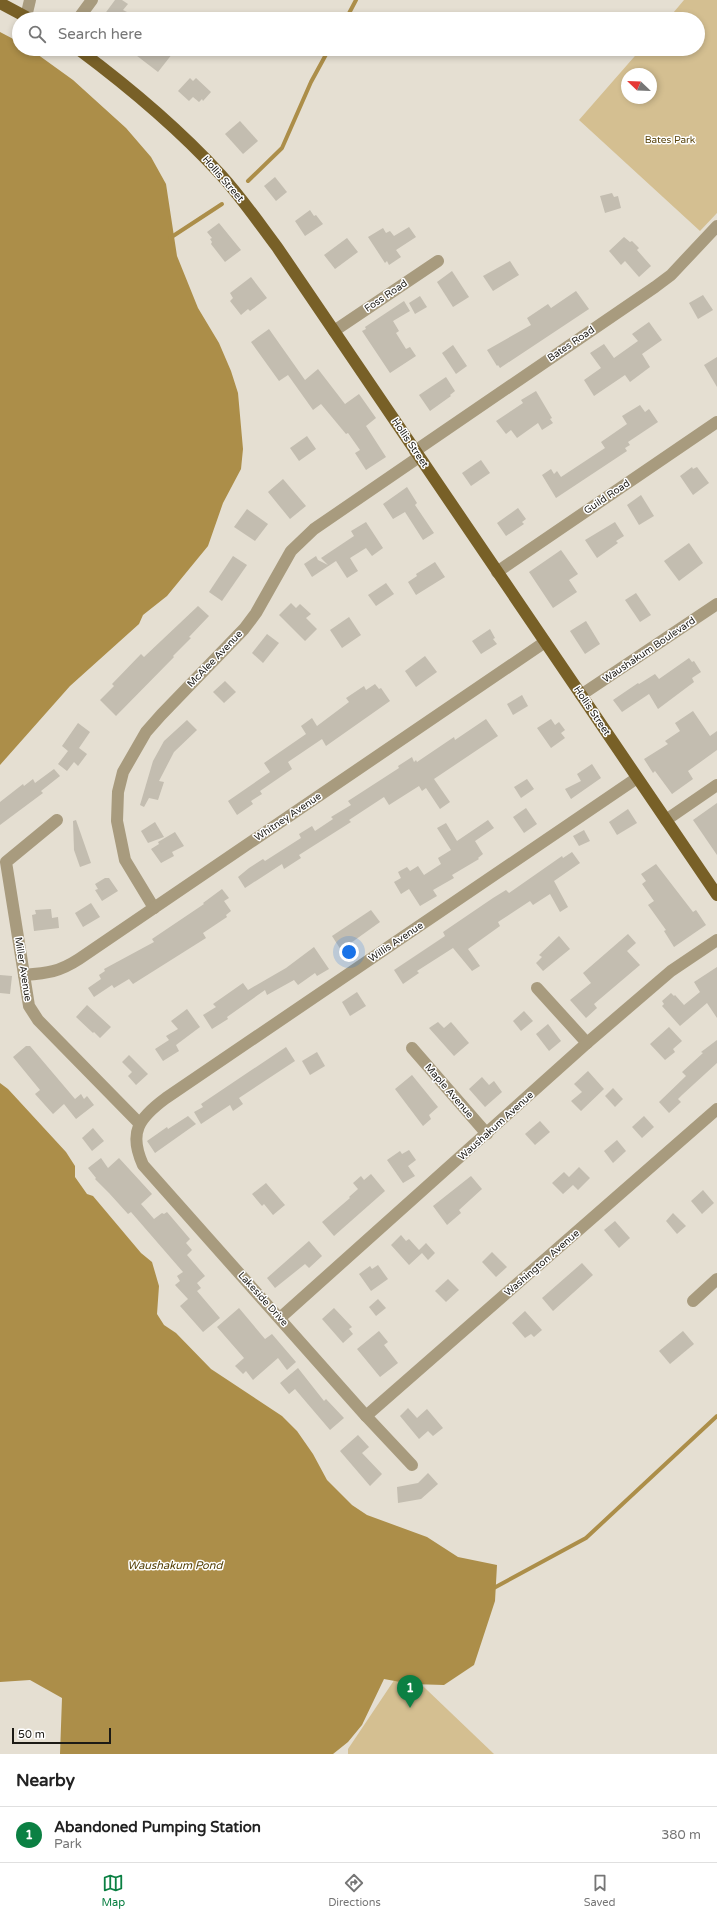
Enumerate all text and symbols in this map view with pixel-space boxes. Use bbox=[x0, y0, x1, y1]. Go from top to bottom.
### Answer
search box bbox=[12, 12, 705, 56]
icon: search bbox=[26, 23, 48, 45]
text: Search here bbox=[58, 25, 142, 43]
north arrow bbox=[621, 68, 657, 104]
park label: Bates Park bbox=[645, 134, 696, 146]
street label: Hollis Street bbox=[200, 154, 246, 205]
street label: Foss Road bbox=[362, 277, 410, 315]
street label: Bates Road bbox=[545, 324, 597, 364]
street label: Hollis Street bbox=[389, 416, 431, 470]
street label: Guild Road bbox=[582, 477, 632, 517]
street label: Waushakum Boulevard bbox=[600, 614, 698, 686]
street label: McAlee Avenue bbox=[185, 628, 245, 690]
street label: Hollis Street bbox=[571, 684, 613, 738]
street label: Whitney Avenue bbox=[252, 790, 324, 844]
street label: Willis Avenue bbox=[366, 919, 426, 965]
street label: Miller Avenue bbox=[12, 936, 34, 1002]
your location bbox=[339, 942, 359, 962]
street label: Maple Avenue bbox=[422, 1061, 476, 1121]
street label: Waushakum Avenue bbox=[456, 1089, 536, 1163]
street label: Washington Avenue bbox=[502, 1227, 582, 1299]
street label: Lakeside Drive bbox=[235, 1269, 291, 1329]
water label: Waushakum Pond bbox=[128, 1559, 225, 1572]
pin: 1 bbox=[397, 1675, 423, 1708]
scale bar bbox=[12, 1726, 111, 1745]
text: 50 m bbox=[18, 1728, 45, 1741]
text: Nearby bbox=[16, 1770, 75, 1791]
text: Abandoned Pumping Station bbox=[54, 1818, 261, 1836]
text: 1 bbox=[25, 1827, 33, 1843]
text: 380 m bbox=[661, 1827, 701, 1843]
text: Park bbox=[54, 1836, 82, 1852]
tab: Map bbox=[101, 1872, 125, 1909]
tab: Directions bbox=[328, 1872, 381, 1909]
tab: Saved bbox=[584, 1872, 616, 1909]

